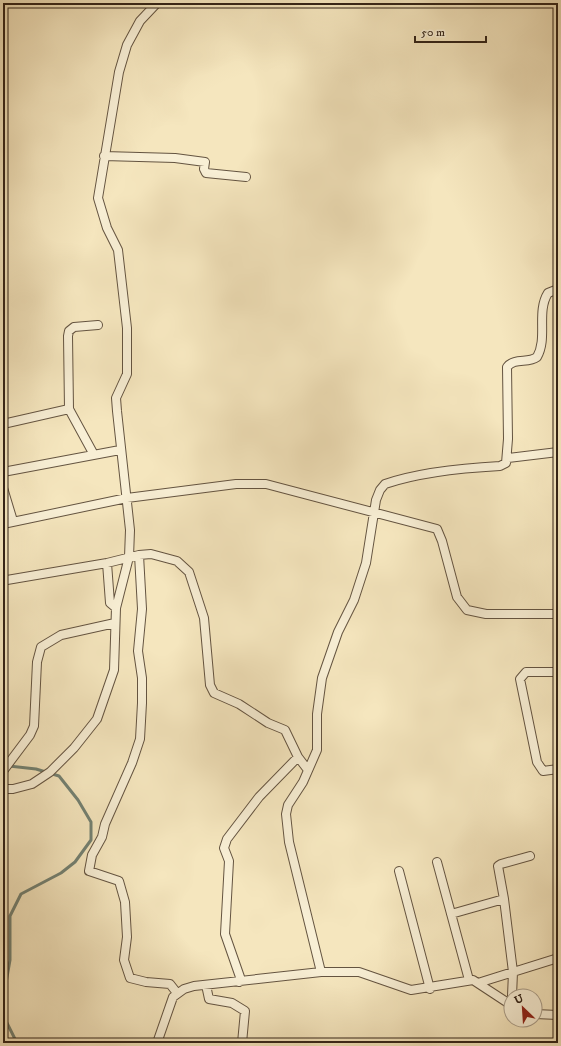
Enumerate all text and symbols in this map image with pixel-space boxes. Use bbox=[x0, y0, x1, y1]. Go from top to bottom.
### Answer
scale bar bbox=[415, 18, 486, 44]
text: 50 m bbox=[421, 25, 445, 40]
north arrow bbox=[503, 988, 543, 1028]
text: U bbox=[512, 991, 526, 1008]

